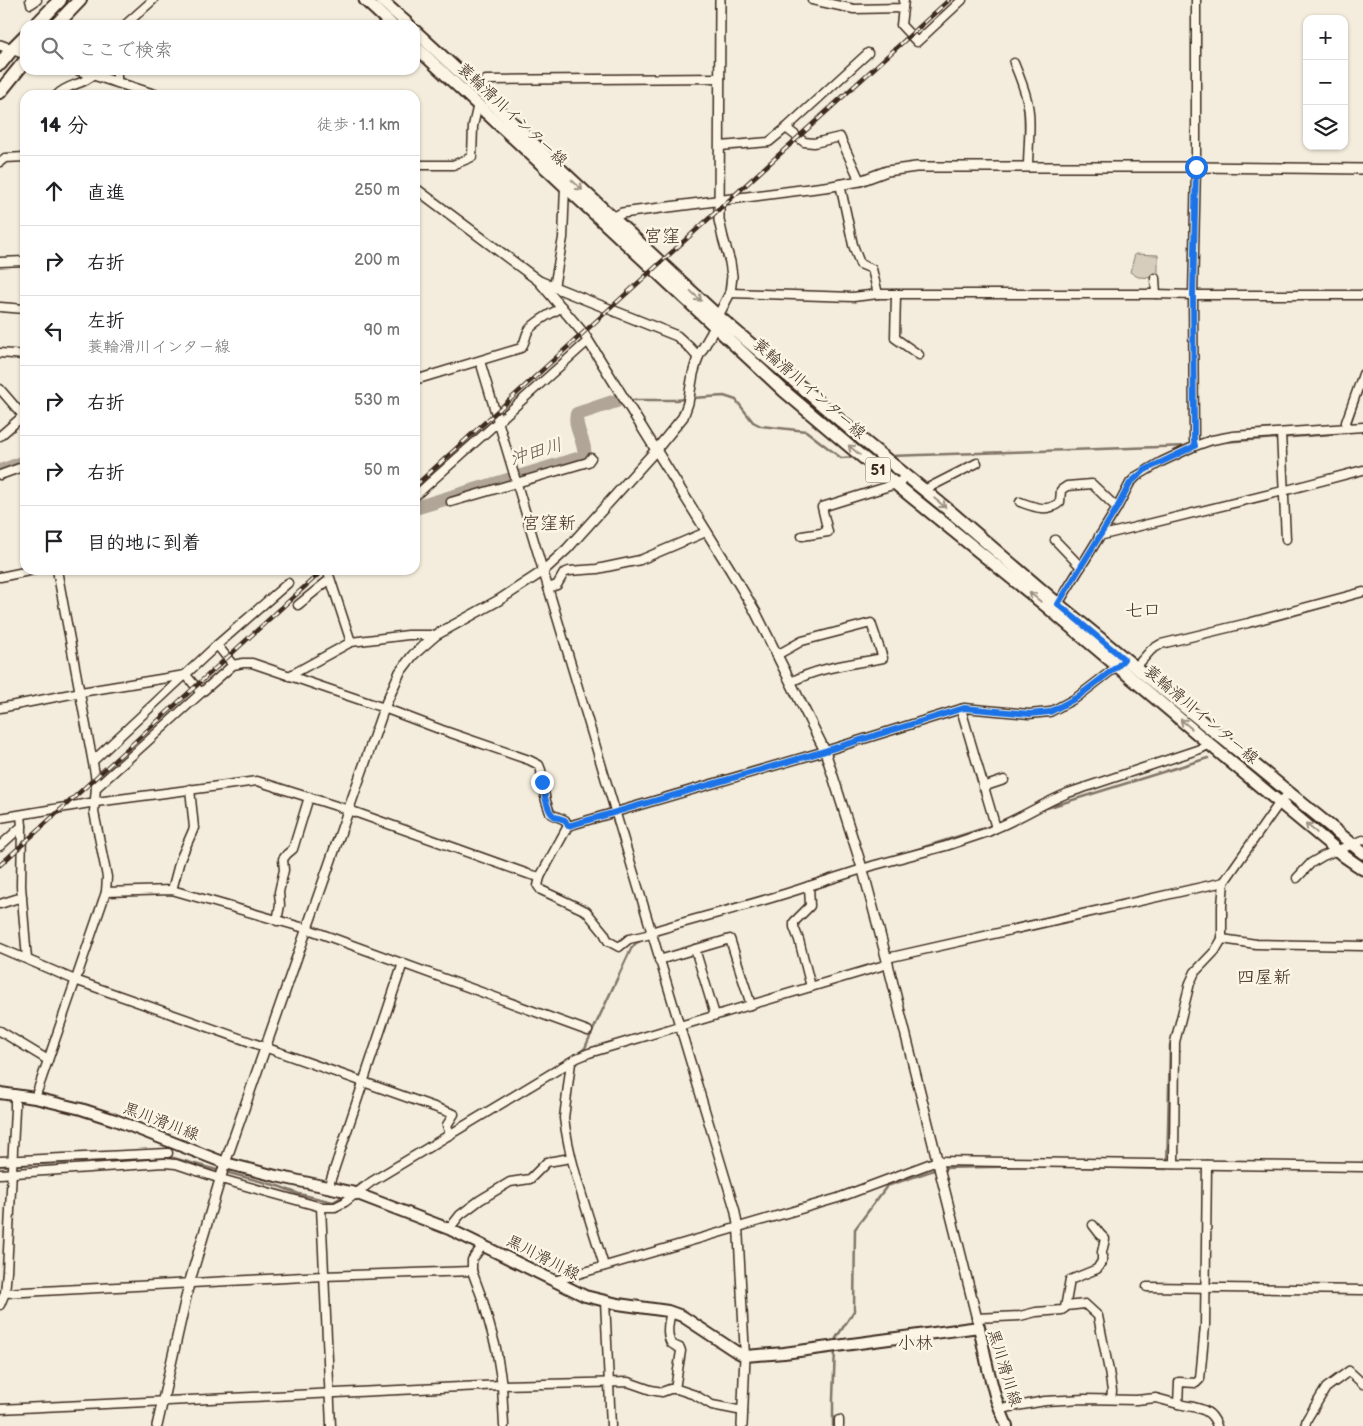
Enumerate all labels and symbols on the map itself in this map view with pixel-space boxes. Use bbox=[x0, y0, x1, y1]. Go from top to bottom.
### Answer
street label: 蓑輪滑川インター線 bbox=[453, 59, 571, 171]
route start bbox=[1185, 156, 1208, 179]
one-way arrow bbox=[571, 179, 584, 191]
district label: 宮窪 bbox=[644, 226, 680, 247]
one-way arrow bbox=[690, 290, 702, 302]
street label: 蓑輪滑川インター線 bbox=[749, 335, 869, 443]
water label: 沖田川 bbox=[507, 434, 565, 470]
one-way arrow bbox=[848, 445, 861, 456]
road number: 51 bbox=[866, 458, 890, 482]
one-way arrow bbox=[933, 497, 946, 508]
district label: 宮窪新 bbox=[522, 513, 576, 534]
one-way arrow bbox=[1029, 591, 1042, 602]
district label: 七口 bbox=[1125, 600, 1161, 621]
street label: 蓑輪滑川インター線 bbox=[1140, 662, 1262, 768]
one-way arrow bbox=[1180, 719, 1193, 730]
route end bbox=[531, 771, 554, 794]
one-way arrow bbox=[1305, 822, 1318, 833]
district label: 四屋新 bbox=[1237, 967, 1291, 988]
street label: 黒川滑川線 bbox=[120, 1099, 202, 1145]
street label: 黒川滑川線 bbox=[503, 1231, 583, 1285]
street label: 黒川滑川線 bbox=[983, 1327, 1025, 1409]
district label: 小林 bbox=[897, 1333, 933, 1354]

